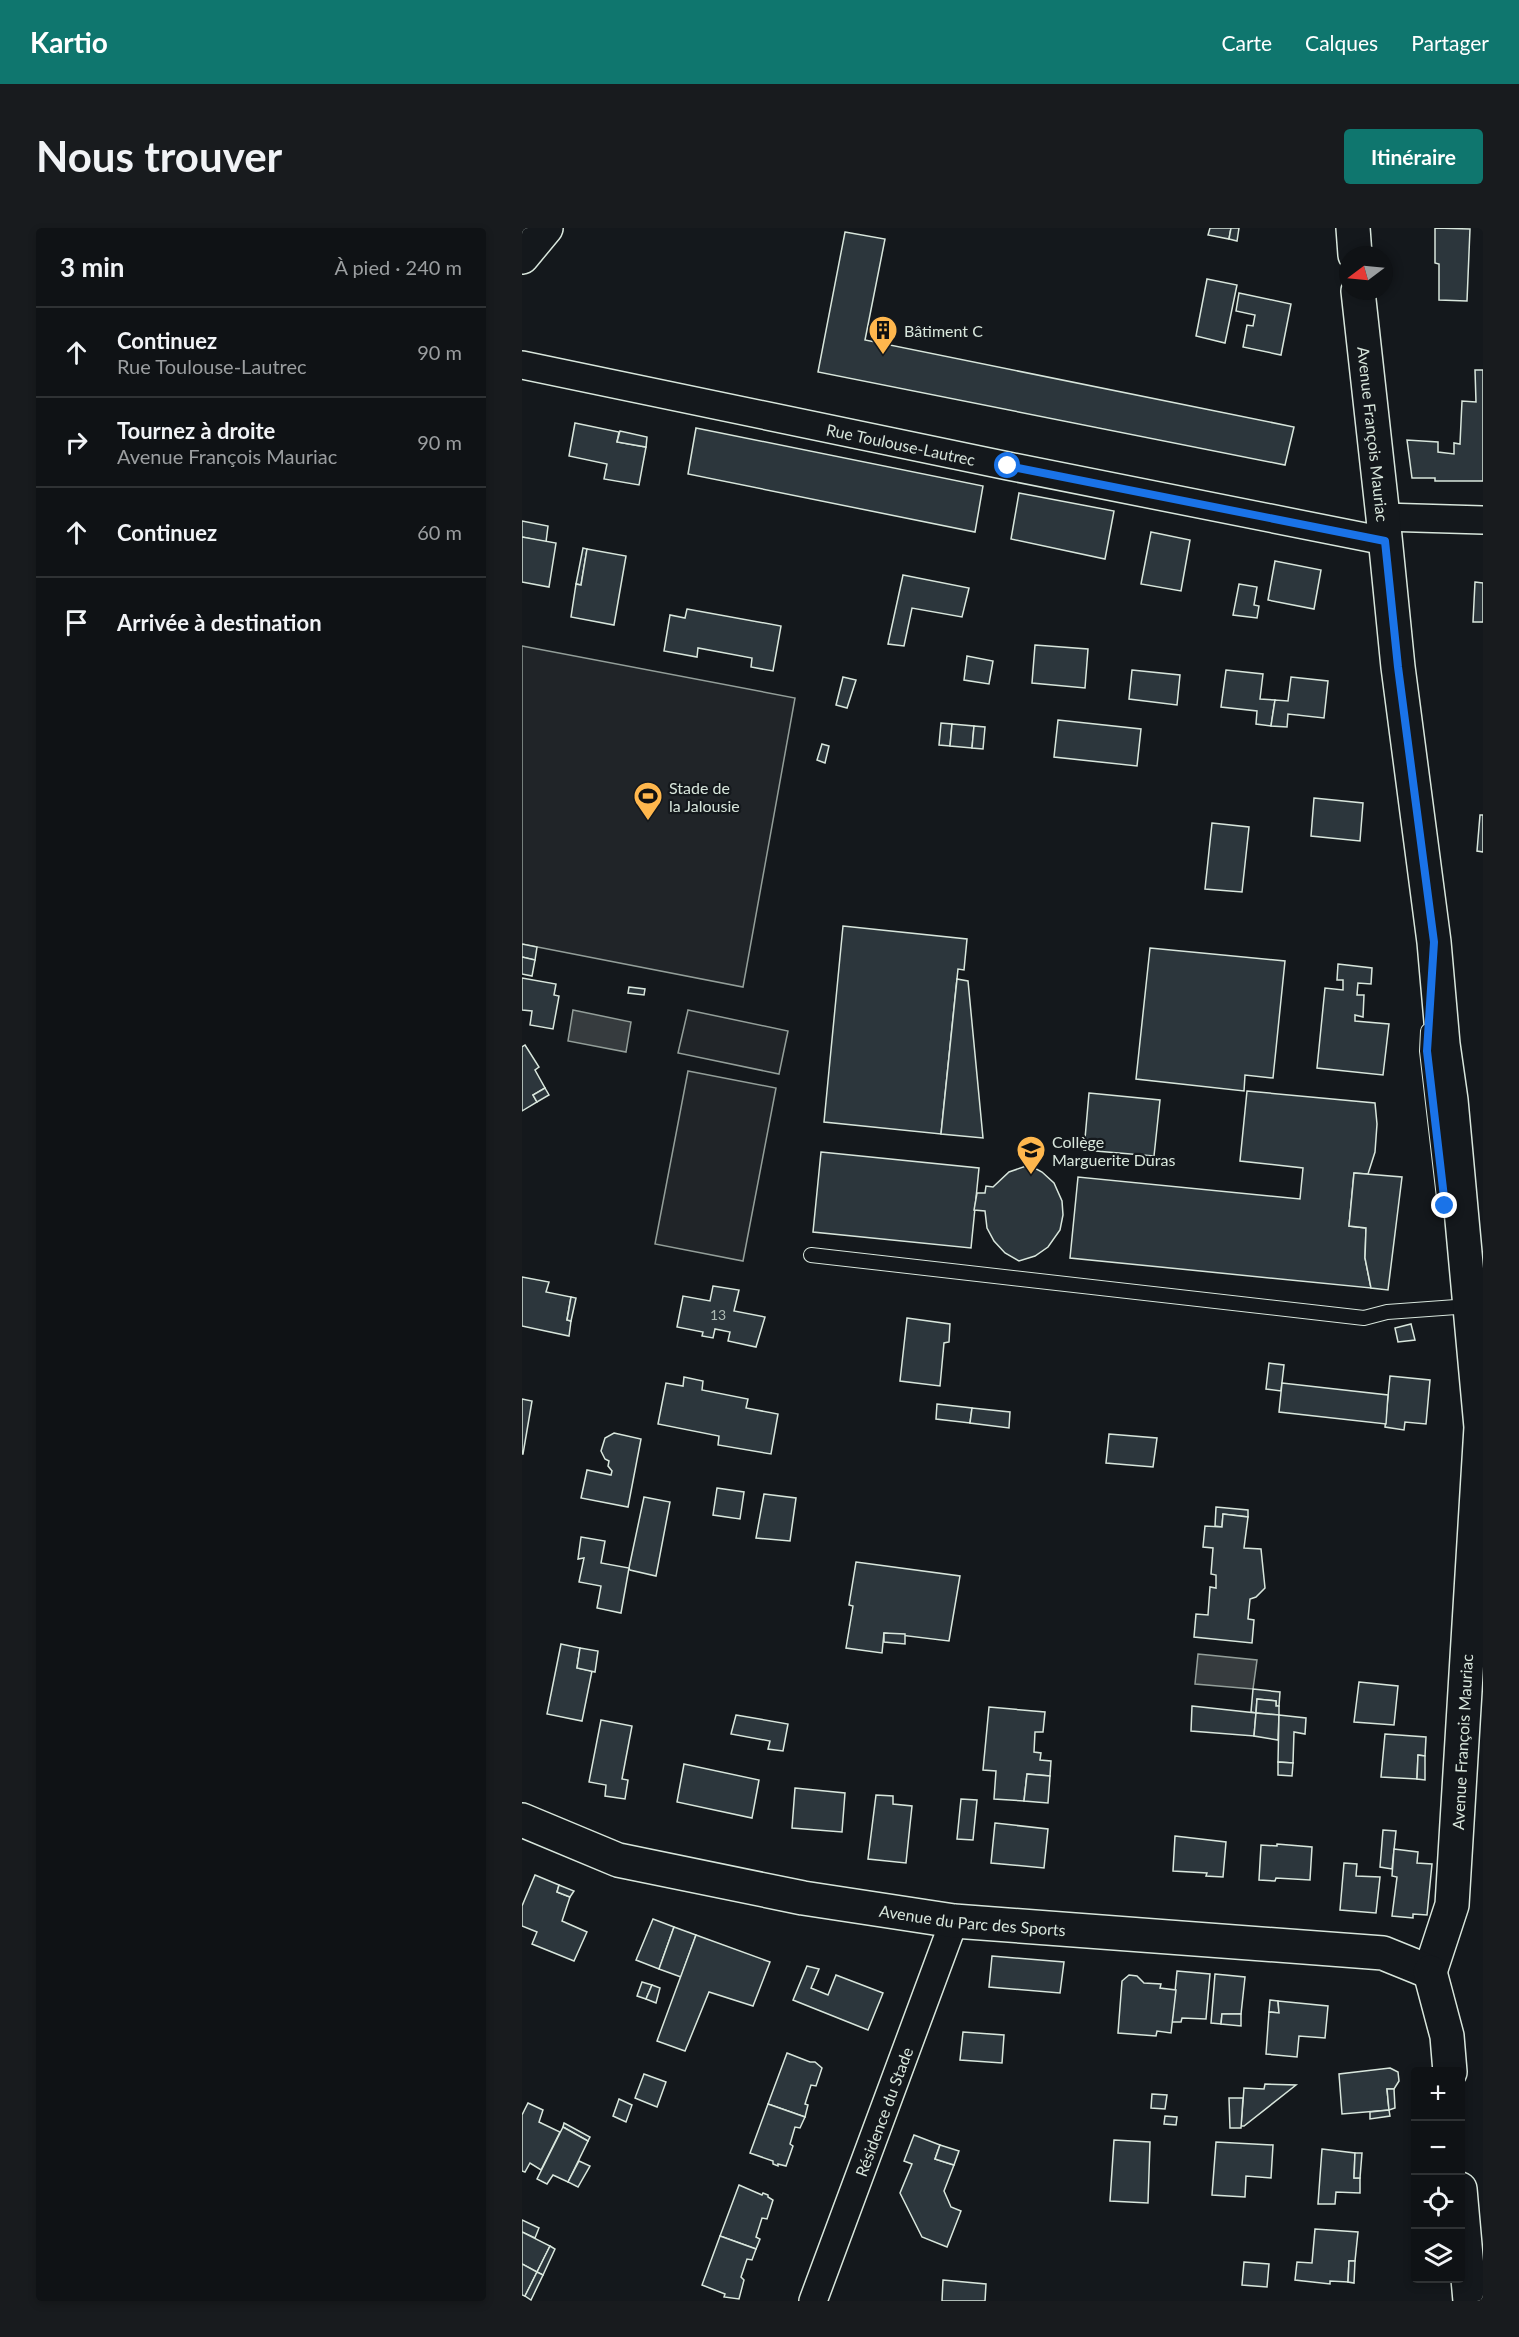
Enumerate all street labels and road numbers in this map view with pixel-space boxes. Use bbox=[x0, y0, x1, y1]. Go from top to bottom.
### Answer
street label: Avenue François Mauriac bbox=[1355, 345, 1393, 523]
street label: Rue Toulouse-Lautrec bbox=[825, 419, 977, 469]
street label: Avenue François Mauriac bbox=[1448, 1653, 1476, 1830]
street label: Avenue du Parc des Sports bbox=[878, 1900, 1066, 1939]
street label: Résidence du Stade bbox=[851, 2044, 916, 2179]

